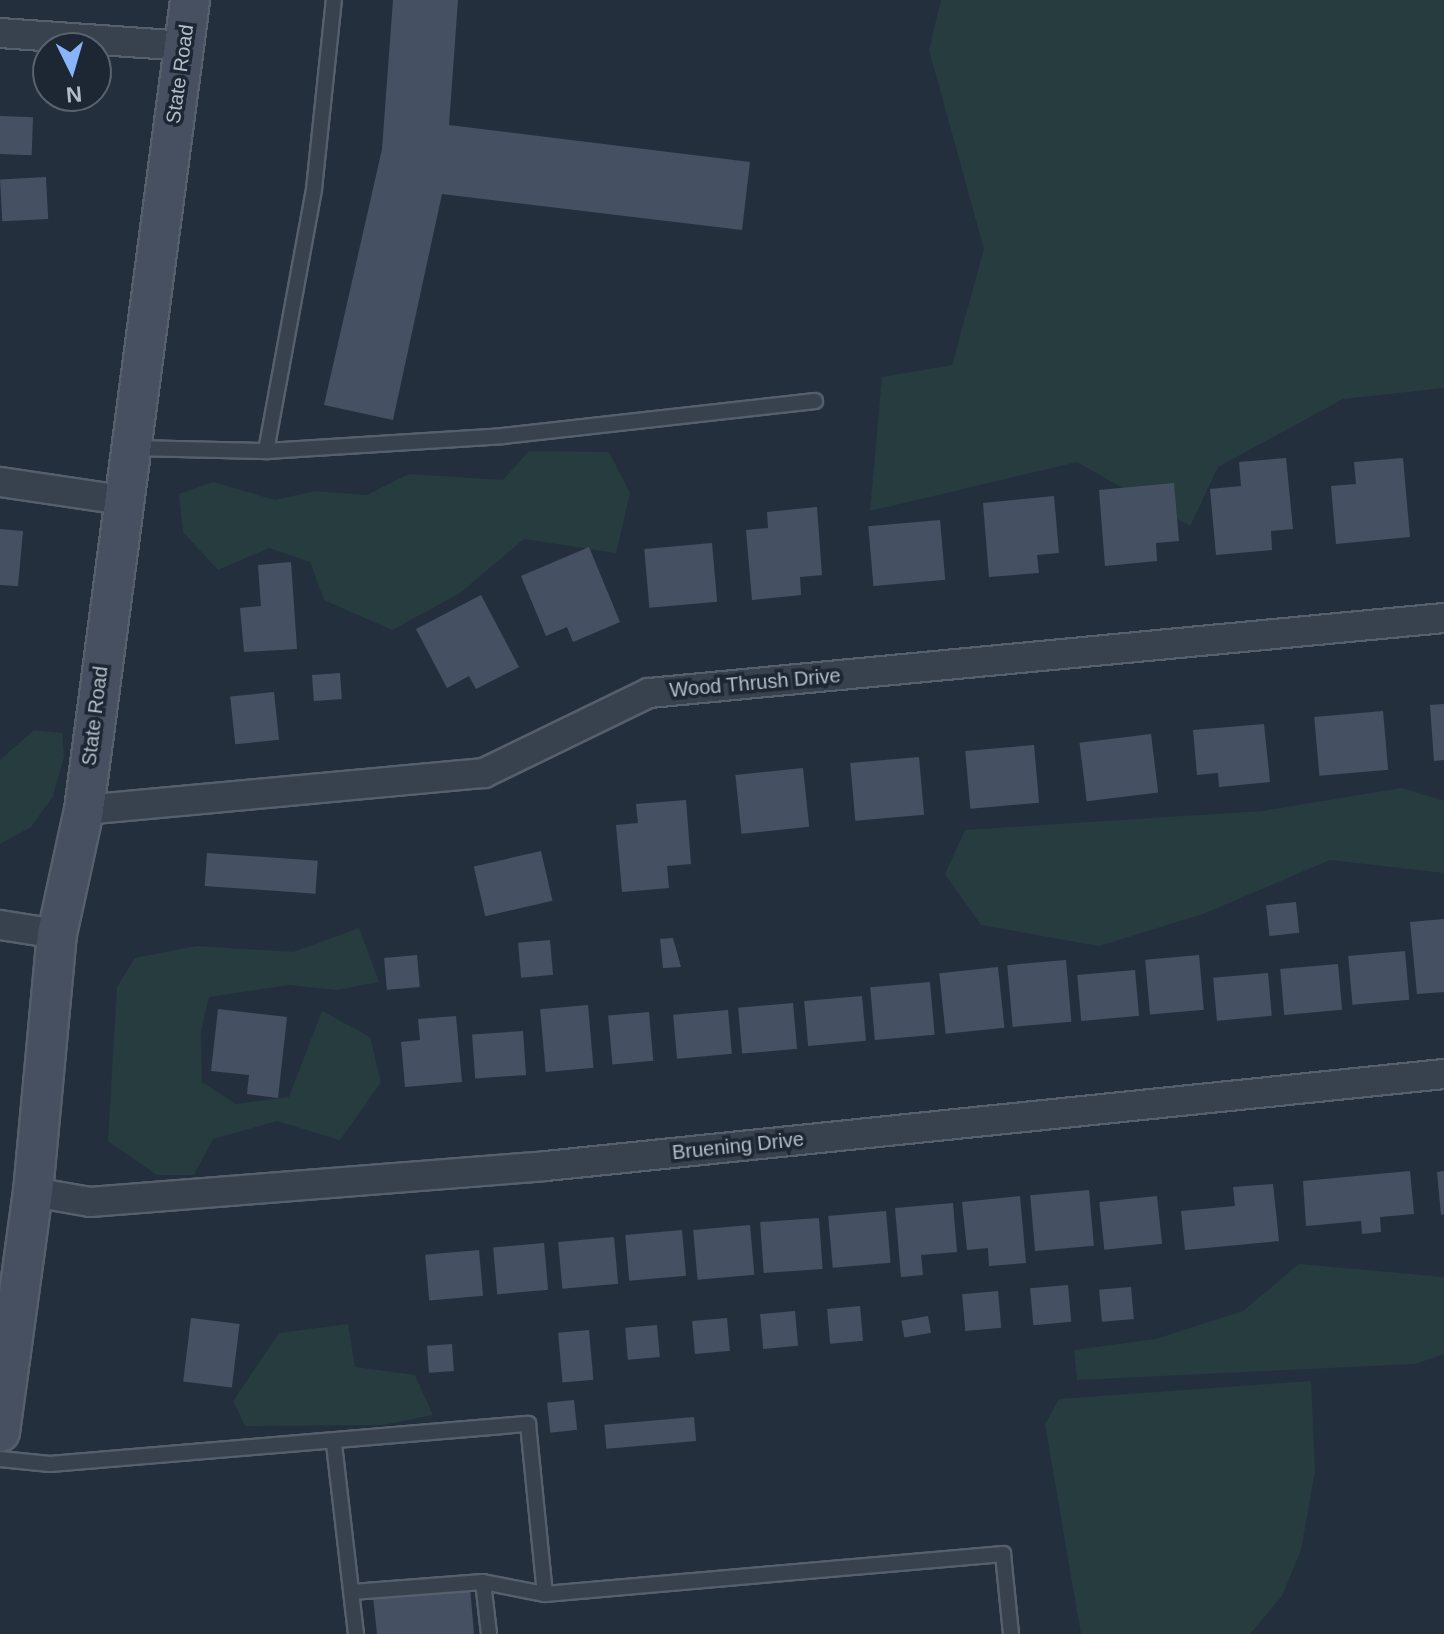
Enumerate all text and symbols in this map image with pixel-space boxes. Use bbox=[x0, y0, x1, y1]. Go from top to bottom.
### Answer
street label: State Road bbox=[161, 23, 199, 125]
north arrow bbox=[32, 32, 112, 112]
text: N bbox=[65, 81, 83, 108]
street label: Wood Thrush Drive bbox=[668, 664, 842, 702]
street label: State Road bbox=[77, 665, 113, 767]
street label: Bruening Drive bbox=[671, 1127, 805, 1165]

